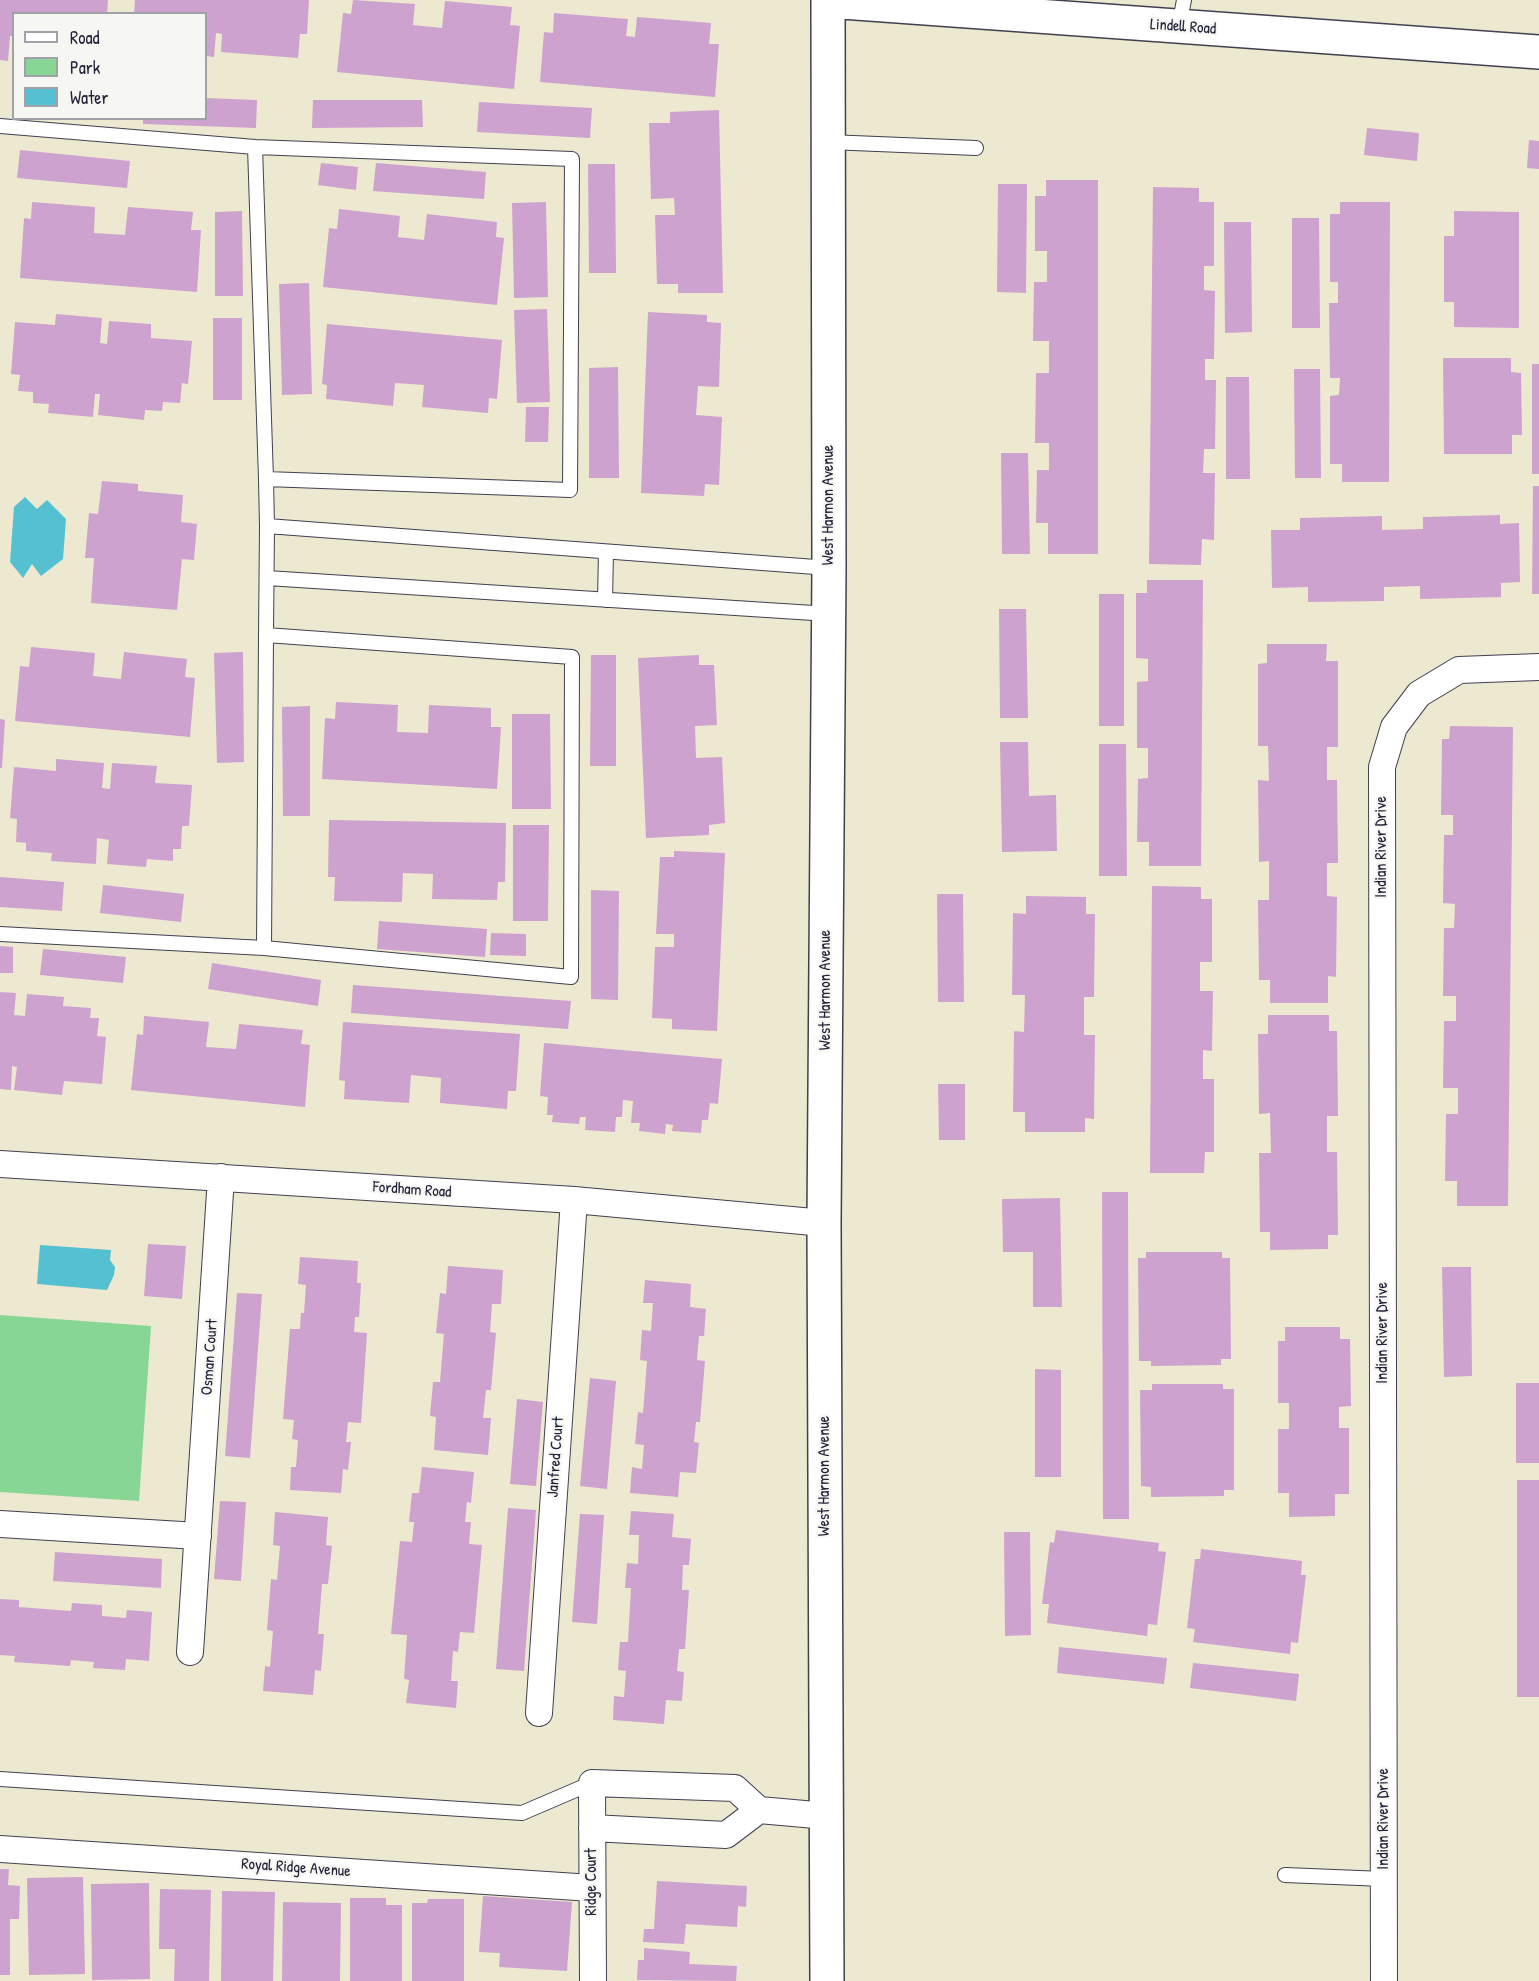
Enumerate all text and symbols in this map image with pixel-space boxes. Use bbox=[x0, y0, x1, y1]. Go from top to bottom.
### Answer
legend bbox=[12, 12, 207, 120]
street label: Lindell Road bbox=[1149, 15, 1217, 39]
text: Road bbox=[70, 25, 100, 50]
text: Park bbox=[70, 55, 100, 80]
text: Water bbox=[70, 85, 108, 110]
street label: West Harmon Avenue bbox=[819, 445, 839, 565]
street label: Indian River Drive bbox=[1372, 796, 1392, 898]
street label: West Harmon Avenue bbox=[816, 930, 836, 1050]
street label: Fordham Road bbox=[372, 1178, 452, 1202]
street label: Indian River Drive bbox=[1373, 1282, 1393, 1384]
street label: Osman Court bbox=[198, 1318, 222, 1396]
street label: Janfred Court bbox=[544, 1416, 568, 1498]
street label: West Harmon Avenue bbox=[815, 1416, 835, 1536]
street label: Indian River Drive bbox=[1374, 1768, 1394, 1870]
street label: Ridge Court bbox=[582, 1848, 602, 1916]
street label: Royal Ridge Avenue bbox=[241, 1855, 351, 1881]

